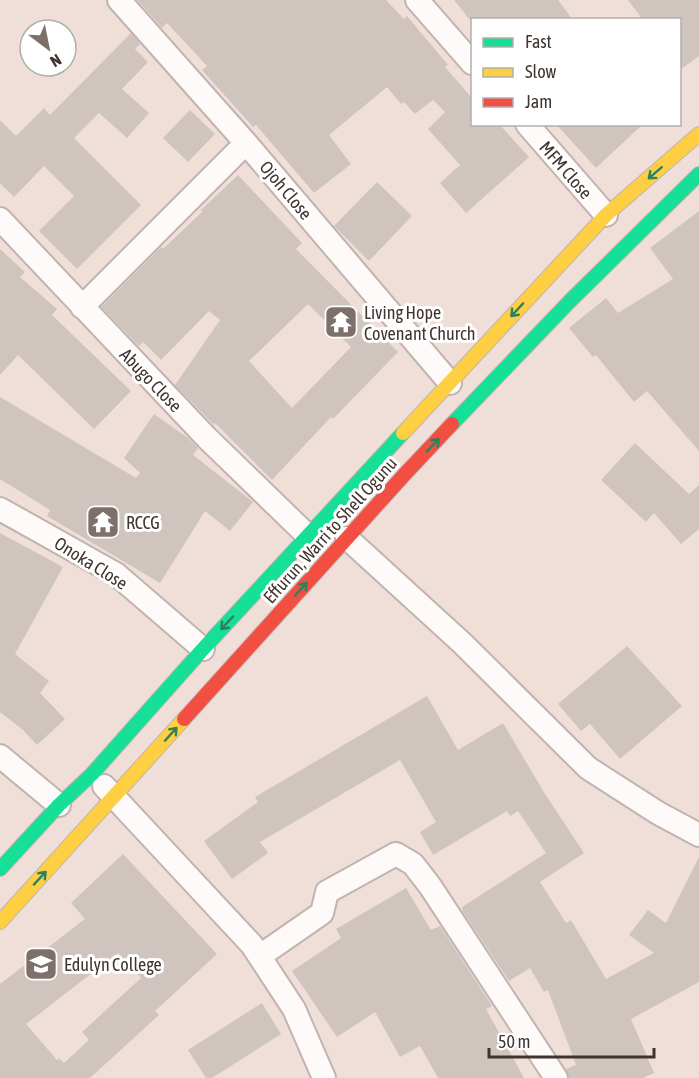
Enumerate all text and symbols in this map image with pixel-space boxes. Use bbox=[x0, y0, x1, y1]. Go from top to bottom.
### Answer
north arrow bbox=[18, 18, 78, 78]
legend bbox=[471, 18, 681, 126]
text: Fast bbox=[525, 31, 552, 52]
text: N bbox=[47, 51, 65, 71]
text: Slow bbox=[525, 61, 556, 82]
text: Jam bbox=[525, 91, 552, 112]
street label: MFM Close bbox=[535, 137, 597, 203]
street label: Ojoh Close bbox=[255, 156, 317, 224]
one-way arrow bbox=[647, 166, 663, 179]
place label: Living Hope Covenant Church bbox=[364, 302, 476, 344]
one-way arrow bbox=[510, 303, 524, 318]
temple icon: Living Hope Covenant Church bbox=[323, 304, 359, 340]
street label: Abugo Close bbox=[116, 344, 186, 416]
one-way arrow bbox=[425, 438, 440, 453]
street label: Effurun, Warri to Shell Ogunu bbox=[259, 453, 401, 607]
temple icon: RCCG bbox=[85, 504, 121, 540]
place label: RCCG bbox=[126, 512, 160, 533]
street label: Onoka Close bbox=[51, 532, 131, 594]
one-way arrow bbox=[294, 582, 308, 597]
one-way arrow bbox=[220, 615, 234, 630]
one-way arrow bbox=[164, 727, 178, 742]
one-way arrow bbox=[32, 871, 47, 886]
school or university icon: Edulyn College bbox=[23, 946, 59, 982]
place label: Edulyn College bbox=[64, 954, 162, 975]
scale bar bbox=[489, 1021, 654, 1059]
text: 50 m bbox=[498, 1031, 530, 1052]

